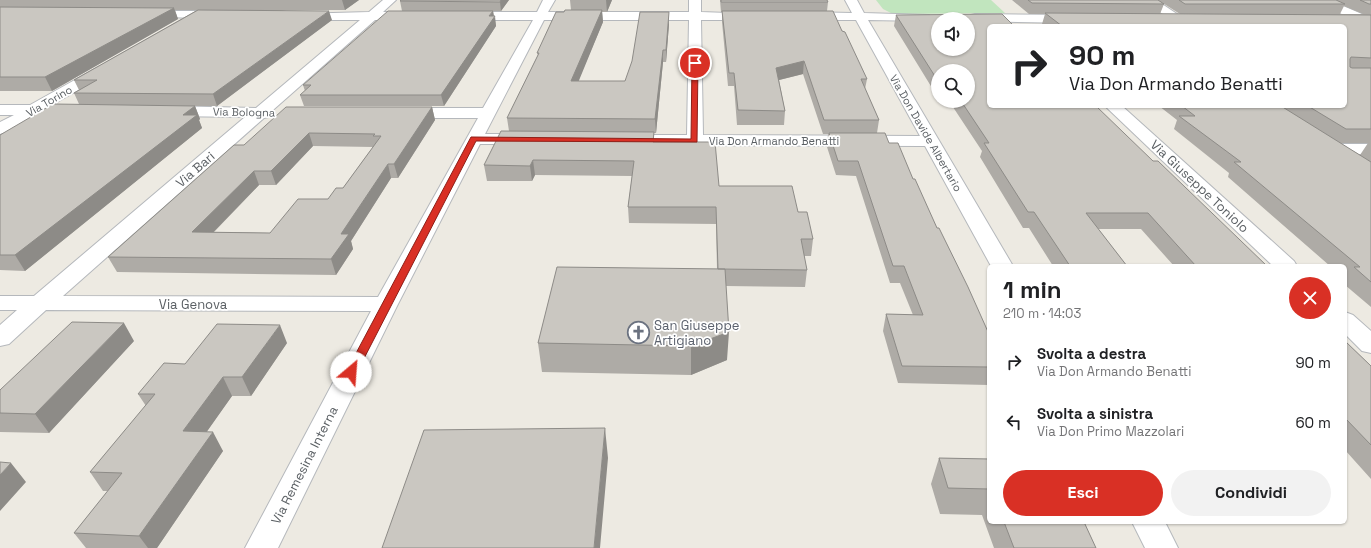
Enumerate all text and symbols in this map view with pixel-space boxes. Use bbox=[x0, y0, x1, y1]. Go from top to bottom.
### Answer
map controls bbox=[931, 12, 975, 108]
button: sound bbox=[931, 12, 975, 56]
text: 90 m bbox=[1069, 37, 1135, 73]
icon: right bbox=[1003, 40, 1055, 92]
pin bbox=[678, 46, 712, 80]
icon: arrive bbox=[684, 52, 706, 74]
button: search bbox=[931, 64, 975, 108]
street label: Via Don Davide Albertario bbox=[887, 72, 965, 194]
text: Via Don Armando Benatti bbox=[1069, 72, 1283, 95]
street label: Via Torino bbox=[23, 82, 75, 120]
street label: Via Bologna bbox=[213, 104, 276, 120]
street label: Via Don Armando Benatti bbox=[709, 134, 840, 148]
street label: Via Giuseppe Toniolo bbox=[1147, 136, 1252, 236]
street label: Via Bari bbox=[172, 148, 218, 191]
text: 1 min bbox=[1003, 274, 1062, 305]
button: close bbox=[1289, 277, 1331, 319]
street label: Via Genova bbox=[159, 296, 228, 313]
text: 210 m · 14:03 bbox=[1003, 305, 1081, 322]
place label: San Giuseppe Artigiano bbox=[654, 317, 739, 349]
church icon: San Giuseppe Artigiano bbox=[626, 319, 652, 345]
text: Svolta a destra bbox=[1037, 344, 1146, 363]
position arrow bbox=[330, 351, 372, 393]
icon: right bbox=[1003, 351, 1025, 373]
text: 90 m bbox=[1295, 353, 1331, 372]
text: Via Don Armando Benatti bbox=[1037, 363, 1191, 380]
street label: Via Remesina Interna bbox=[267, 403, 342, 527]
text: Svolta a sinistra bbox=[1037, 404, 1153, 423]
icon: left bbox=[1003, 411, 1025, 433]
text: 60 m bbox=[1295, 413, 1331, 432]
text: Via Don Primo Mazzolari bbox=[1037, 423, 1184, 440]
button: Esci bbox=[1003, 470, 1163, 516]
button: Condividi bbox=[1171, 470, 1331, 516]

